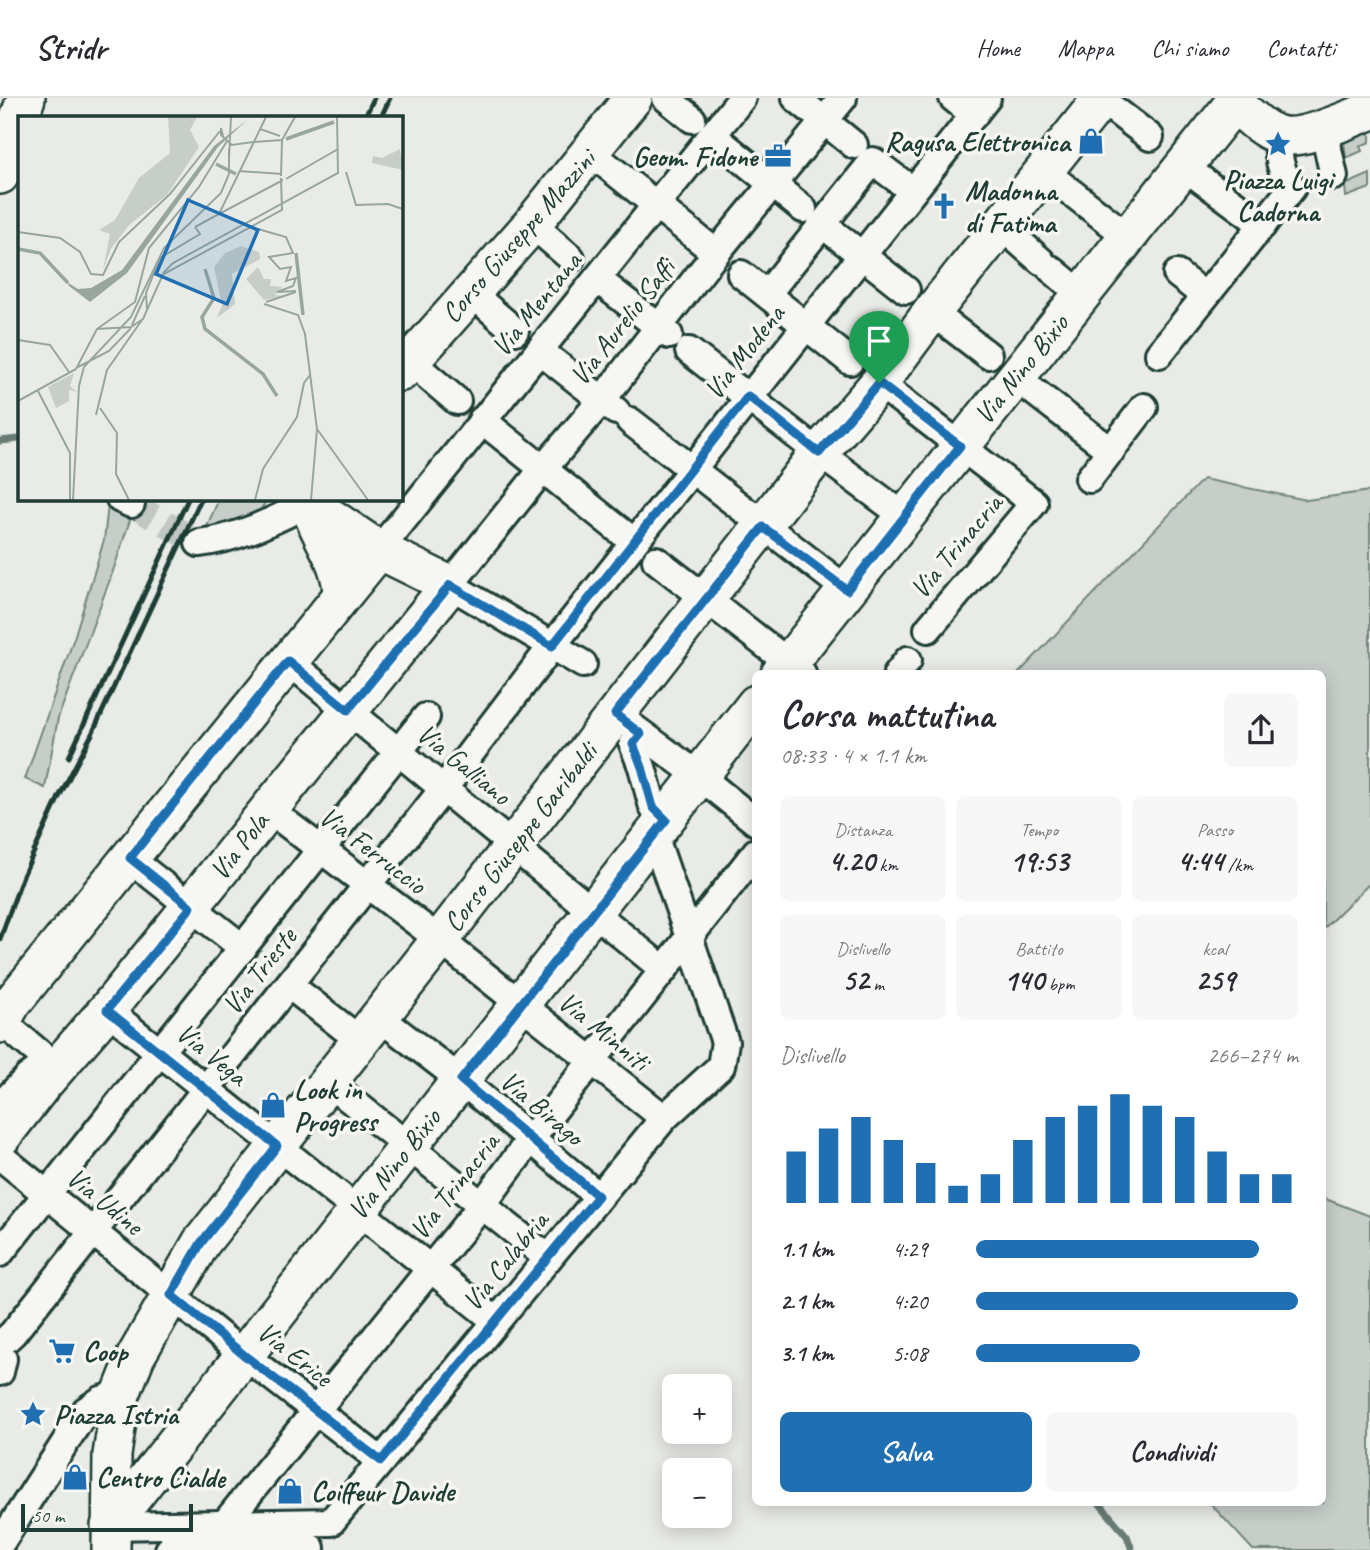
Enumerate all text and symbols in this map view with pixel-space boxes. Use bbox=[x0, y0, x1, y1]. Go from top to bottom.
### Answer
text: Stridr bbox=[35, 27, 106, 69]
text: Home bbox=[976, 33, 1020, 63]
text: Mappa bbox=[1058, 33, 1113, 63]
text: Chi siamo bbox=[1151, 33, 1228, 63]
text: Contatti bbox=[1266, 33, 1335, 63]
inset map bbox=[18, 116, 402, 500]
place label: Ragusa Elettronica bbox=[885, 124, 1073, 159]
shop icon: Ragusa Elettronica bbox=[1076, 126, 1106, 156]
place icon: Piazza Luigi Cadorna bbox=[1263, 129, 1293, 159]
place label: Geom. Fidone bbox=[633, 139, 760, 174]
street label: Corso Giuseppe Mazzini bbox=[433, 140, 605, 330]
office icon: Geom. Fidone bbox=[763, 141, 793, 171]
place label: Piazza Luigi Cadorna bbox=[1224, 162, 1336, 229]
place label: Madonna di Fatima bbox=[965, 173, 1059, 240]
church icon: Madonna di Fatima bbox=[929, 191, 959, 221]
street label: Via Mentana bbox=[483, 243, 590, 363]
street label: Via Aurelio Saffi bbox=[562, 249, 685, 392]
street label: Via Modena bbox=[696, 296, 793, 406]
street label: Via Nino Bixio bbox=[966, 305, 1077, 431]
pin bbox=[849, 311, 909, 383]
icon: arrive bbox=[860, 322, 898, 360]
street label: Via Trinacria bbox=[902, 485, 1011, 605]
text: Corsa mattutina bbox=[780, 691, 994, 738]
button: share bbox=[1224, 693, 1298, 767]
street label: Via Galliano bbox=[410, 716, 520, 814]
street label: Corso Giuseppe Garibaldi bbox=[435, 732, 607, 939]
text: 08:33 · 4 × 1.1 km bbox=[780, 741, 926, 770]
street label: Via Ferruccio bbox=[312, 798, 435, 903]
street label: Via Pola bbox=[202, 804, 277, 887]
text: Distanza bbox=[834, 818, 892, 842]
text: Tempo bbox=[1020, 818, 1058, 842]
text: Passo bbox=[1197, 818, 1233, 842]
text: 4.20 bbox=[828, 842, 875, 880]
text: 19:53 bbox=[1009, 842, 1069, 880]
text: 4:44 bbox=[1177, 842, 1224, 880]
text: km bbox=[875, 853, 898, 877]
text: /km bbox=[1224, 853, 1253, 877]
street label: Via Trieste bbox=[214, 919, 305, 1021]
text: Dislivello bbox=[836, 937, 890, 961]
text: Battito bbox=[1015, 937, 1063, 961]
text: kcal bbox=[1202, 937, 1228, 961]
text: 52 bbox=[842, 961, 869, 999]
text: 140 bbox=[1003, 961, 1044, 999]
text: 259 bbox=[1195, 961, 1235, 999]
text: m bbox=[869, 972, 884, 996]
text: bpm bbox=[1044, 972, 1075, 996]
street label: Via Minniti bbox=[551, 984, 660, 1081]
street label: Via Vega bbox=[169, 1015, 256, 1094]
text: Dislivello bbox=[780, 1041, 845, 1070]
text: 266–274 m bbox=[1207, 1041, 1298, 1070]
street label: Via Birago bbox=[493, 1063, 593, 1155]
place label: Look in Progress bbox=[294, 1072, 380, 1139]
shop icon: Look in Progress bbox=[258, 1090, 288, 1120]
street label: Via Nino Bixio bbox=[340, 1100, 450, 1227]
street label: Via Trinacria bbox=[401, 1124, 508, 1246]
street label: Via Udine bbox=[60, 1160, 152, 1244]
street label: Via Calabria bbox=[454, 1202, 557, 1318]
text: 1.1 km bbox=[780, 1235, 834, 1264]
text: 4:29 bbox=[892, 1235, 928, 1264]
text: 2.1 km bbox=[780, 1287, 834, 1316]
text: 4:20 bbox=[892, 1287, 928, 1316]
street label: Via Erice bbox=[250, 1314, 341, 1395]
place label: Coop bbox=[83, 1334, 130, 1369]
supermarket icon: Coop bbox=[47, 1336, 77, 1366]
text: 3.1 km bbox=[780, 1339, 834, 1368]
text: 5:08 bbox=[892, 1339, 928, 1368]
map controls bbox=[662, 1374, 732, 1528]
button: + bbox=[662, 1374, 732, 1444]
place label: Piazza Istria bbox=[54, 1397, 181, 1432]
place icon: Piazza Istria bbox=[18, 1399, 48, 1429]
button: Salva bbox=[780, 1412, 1032, 1492]
button: Condividi bbox=[1046, 1412, 1298, 1492]
button: − bbox=[662, 1458, 732, 1528]
place label: Centro Cialde bbox=[96, 1460, 227, 1495]
shop icon: Centro Cialde bbox=[60, 1462, 90, 1492]
place label: Coiffeur Davide bbox=[311, 1474, 456, 1509]
shop icon: Coiffeur Davide bbox=[275, 1476, 305, 1506]
scale bar bbox=[21, 1501, 192, 1533]
text: 50 m bbox=[32, 1504, 64, 1528]

